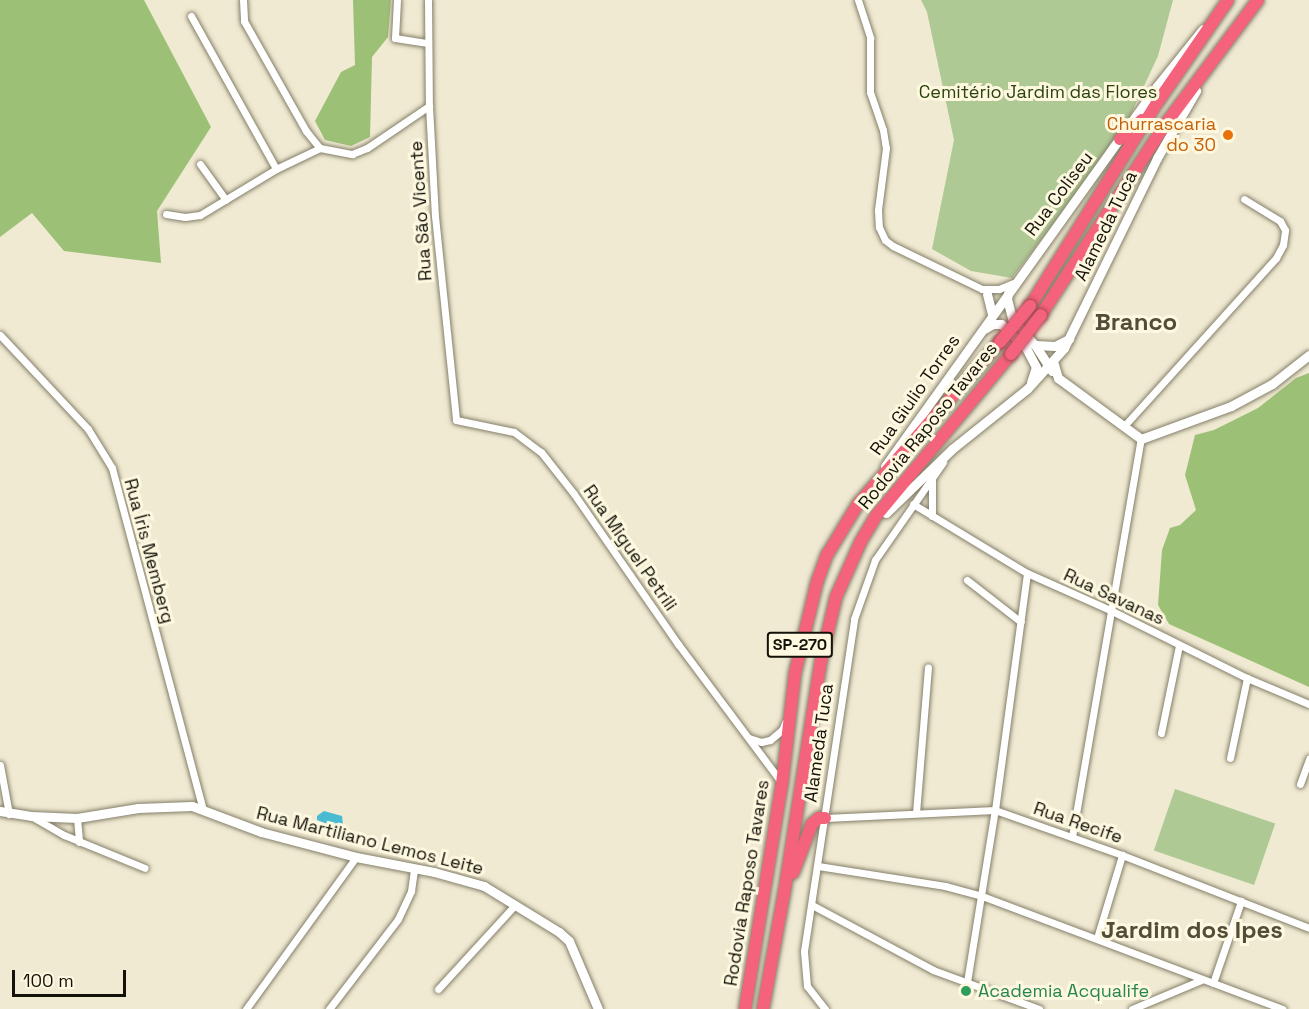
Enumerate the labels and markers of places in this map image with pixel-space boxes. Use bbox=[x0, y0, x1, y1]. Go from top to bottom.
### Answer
place label: Churrascaria do 30 bbox=[1107, 114, 1216, 156]
marker: Churrascaria do 30 bbox=[1221, 128, 1235, 142]
place label: Academia Acqualife bbox=[978, 980, 1149, 1002]
marker: Academia Acqualife bbox=[959, 984, 973, 998]

